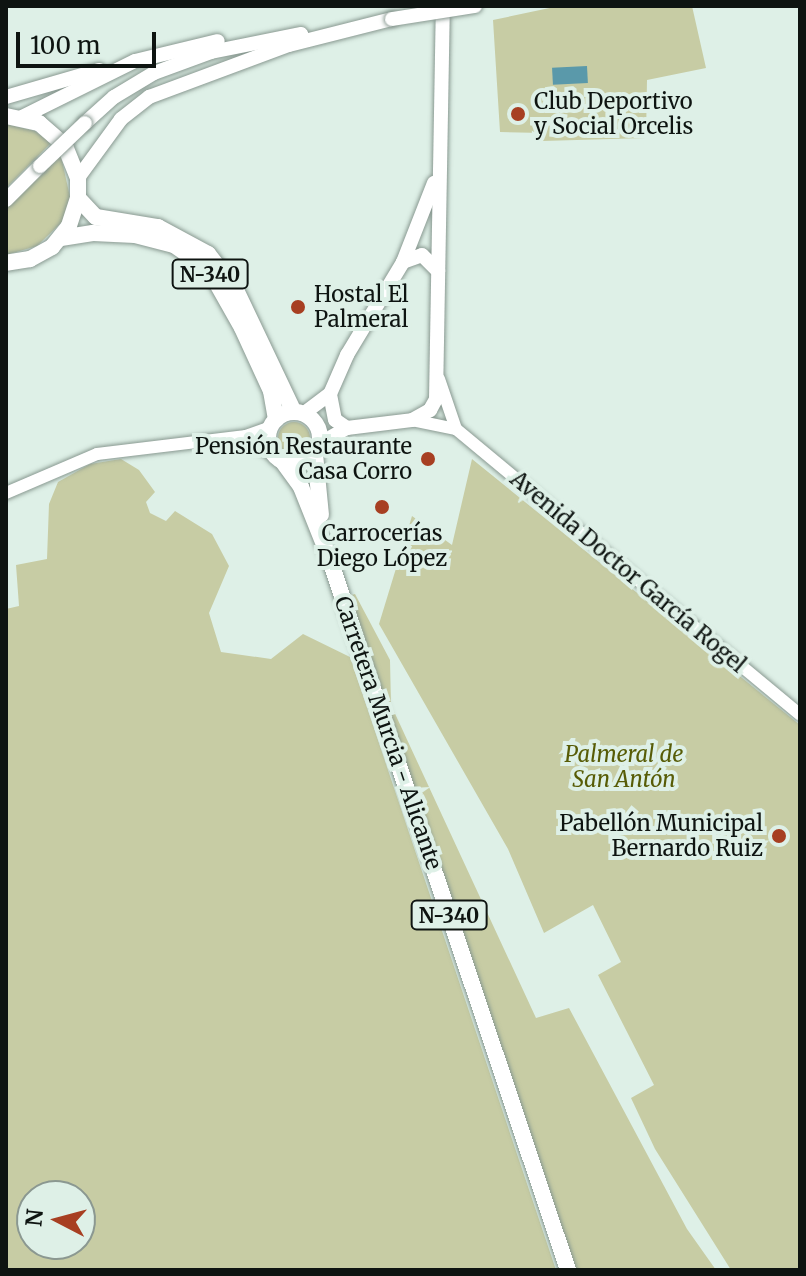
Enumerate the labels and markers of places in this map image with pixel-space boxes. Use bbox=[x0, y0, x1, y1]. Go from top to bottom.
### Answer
place label: Club Deportivo y Social Orcelis bbox=[534, 88, 693, 140]
marker: Club Deportivo y Social Orcelis bbox=[509, 105, 527, 123]
place label: Hostal El Palmeral bbox=[314, 281, 409, 332]
marker: Hostal El Palmeral bbox=[289, 298, 307, 316]
place label: Pensión Restaurante Casa Corro bbox=[195, 433, 412, 484]
marker: Pensión Restaurante Casa Corro bbox=[419, 450, 437, 468]
marker: Carrocerías Diego López bbox=[373, 498, 391, 516]
place label: Carrocerías Diego López bbox=[317, 520, 447, 572]
place label: Pabellón Municipal Bernardo Ruiz bbox=[559, 810, 763, 862]
marker: Pabellón Municipal Bernardo Ruiz bbox=[770, 827, 788, 845]

